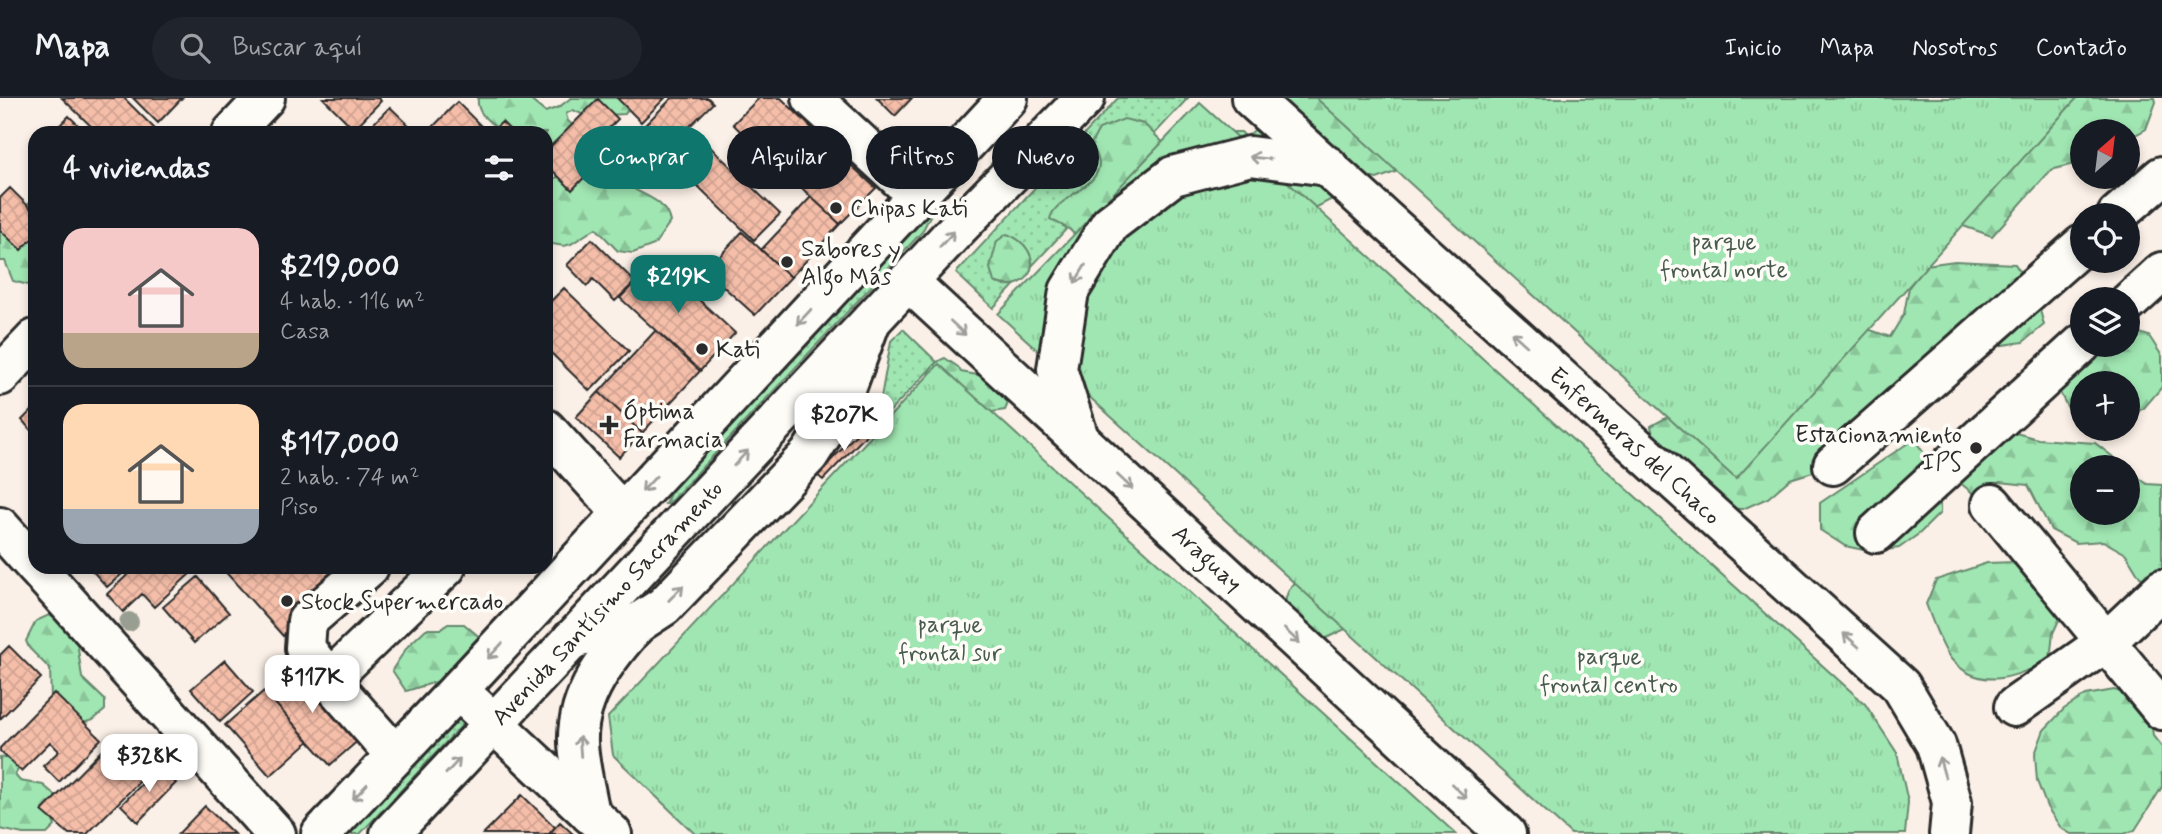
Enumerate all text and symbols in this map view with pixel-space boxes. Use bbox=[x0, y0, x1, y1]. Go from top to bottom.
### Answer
search box bbox=[152, 17, 642, 80]
text: Mapa bbox=[35, 26, 110, 70]
icon: search bbox=[176, 29, 214, 67]
text: Buscar aquí bbox=[232, 31, 363, 65]
text: Inicio bbox=[1724, 33, 1782, 64]
text: Mapa bbox=[1820, 33, 1874, 64]
text: Nosotros bbox=[1912, 33, 1998, 64]
text: Contacto bbox=[2036, 33, 2127, 64]
north arrow bbox=[2070, 119, 2140, 189]
map controls bbox=[2070, 119, 2140, 525]
chip: Comprar bbox=[574, 126, 713, 189]
chip: Alquilar bbox=[727, 126, 852, 189]
chip: Filtros bbox=[866, 126, 978, 189]
chip: Nuevo bbox=[992, 126, 1099, 189]
text: 4 viviendas bbox=[63, 149, 210, 188]
icon: filters bbox=[480, 149, 518, 187]
one-way arrow bbox=[1249, 151, 1272, 164]
place label: Chipas Kati bbox=[850, 194, 967, 225]
marker: Chipas Kati bbox=[828, 200, 844, 216]
button: locate bbox=[2070, 203, 2140, 273]
park label: parque frontal norte bbox=[1660, 227, 1788, 286]
one-way arrow bbox=[939, 231, 956, 248]
place label: Sabores y Algo Más bbox=[801, 234, 901, 296]
text: $219,000 bbox=[280, 248, 400, 287]
marker: Sabores y Algo Más bbox=[779, 254, 795, 270]
icon: home bbox=[119, 256, 203, 340]
pin: $219K bbox=[629, 256, 727, 315]
text: $219K bbox=[646, 263, 710, 293]
one-way arrow bbox=[1072, 263, 1086, 283]
text: 4 hab. · 116 m² bbox=[280, 287, 425, 317]
button: layers bbox=[2070, 287, 2140, 357]
one-way arrow bbox=[795, 308, 812, 325]
text: Casa bbox=[280, 317, 330, 347]
one-way arrow bbox=[949, 319, 966, 336]
one-way arrow bbox=[1511, 331, 1528, 348]
place label: Kati bbox=[716, 335, 760, 366]
marker: Kati bbox=[694, 341, 710, 357]
street label: Enfermeras del Chaco bbox=[1542, 361, 1727, 532]
button: + bbox=[2070, 371, 2140, 441]
pin: $207K bbox=[795, 394, 893, 453]
place label: Óptima Farmacia bbox=[623, 397, 723, 456]
text: $207K bbox=[810, 401, 878, 431]
marker: Óptima Farmacia bbox=[601, 417, 617, 433]
place label: Estacionamiento IPS bbox=[1795, 420, 1962, 479]
text: $117,000 bbox=[280, 424, 399, 463]
icon: home bbox=[119, 432, 203, 516]
marker: Estacionamiento IPS bbox=[1968, 440, 1984, 456]
one-way arrow bbox=[732, 450, 749, 468]
button: − bbox=[2070, 455, 2140, 525]
text: 2 hab. · 74 m² bbox=[280, 463, 419, 493]
one-way arrow bbox=[1116, 474, 1134, 490]
street label: Avenida Santísimo Sacramento bbox=[485, 475, 730, 733]
one-way arrow bbox=[641, 475, 657, 493]
text: Piso bbox=[280, 493, 318, 523]
street label: Araguay bbox=[1165, 519, 1248, 599]
one-way arrow bbox=[668, 585, 685, 602]
place label: Stock Supermercado bbox=[301, 587, 503, 618]
marker: Stock Supermercado bbox=[279, 593, 295, 609]
park label: parque frontal sur bbox=[898, 610, 1002, 669]
one-way arrow bbox=[1283, 628, 1300, 645]
one-way arrow bbox=[1842, 632, 1860, 648]
one-way arrow bbox=[486, 642, 503, 659]
park label: parque frontal centro bbox=[1540, 642, 1678, 701]
pin: $117K bbox=[263, 656, 361, 715]
text: $117K bbox=[281, 663, 343, 693]
pin: $328K bbox=[100, 734, 198, 794]
one-way arrow bbox=[573, 735, 586, 758]
text: $328K bbox=[117, 742, 181, 772]
one-way arrow bbox=[1935, 756, 1948, 778]
one-way arrow bbox=[444, 758, 461, 775]
one-way arrow bbox=[352, 783, 369, 800]
one-way arrow bbox=[1450, 783, 1468, 799]

